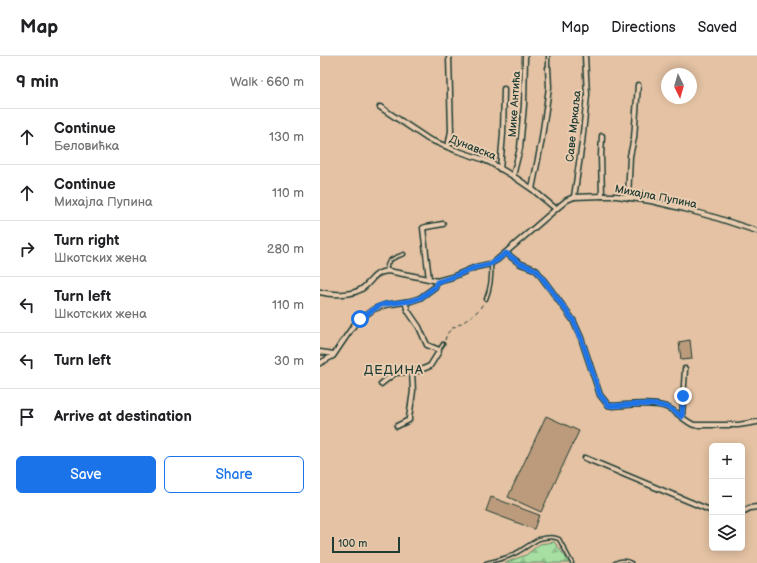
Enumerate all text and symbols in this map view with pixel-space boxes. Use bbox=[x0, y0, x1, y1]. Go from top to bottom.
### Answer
text: Map bbox=[20, 16, 58, 39]
text: Map bbox=[561, 19, 589, 36]
text: Directions bbox=[611, 19, 676, 36]
text: Saved bbox=[698, 19, 737, 36]
north arrow bbox=[661, 68, 697, 104]
street label: Мике Антића bbox=[506, 70, 523, 138]
text: 9 min bbox=[16, 72, 59, 92]
text: Walk · 660 m bbox=[230, 74, 304, 90]
street label: Саве Мркаља bbox=[563, 89, 584, 162]
text: Continue bbox=[54, 119, 116, 138]
icon: ahead bbox=[16, 126, 38, 148]
text: 130 m bbox=[269, 129, 304, 145]
street label: Дунавска bbox=[448, 132, 498, 163]
text: Беловићка bbox=[54, 138, 119, 154]
text: Continue bbox=[54, 175, 116, 194]
icon: ahead bbox=[16, 182, 38, 204]
street label: Михајла Пупина bbox=[614, 182, 699, 211]
text: 110 m bbox=[272, 185, 304, 201]
text: Михајла Пупина bbox=[54, 194, 153, 210]
text: Turn right bbox=[54, 231, 119, 250]
icon: right bbox=[16, 238, 38, 260]
text: 280 m bbox=[267, 241, 304, 257]
text: Шкотских жена bbox=[54, 250, 147, 266]
text: Turn left bbox=[54, 287, 111, 306]
icon: left bbox=[16, 294, 38, 316]
text: 110 m bbox=[272, 297, 304, 313]
text: Шкотских жена bbox=[54, 306, 147, 322]
route start bbox=[351, 310, 369, 328]
icon: left bbox=[16, 350, 38, 372]
text: Turn left bbox=[54, 351, 111, 370]
text: 30 m bbox=[274, 353, 304, 369]
district label: ДЕДИНА bbox=[364, 362, 424, 378]
route end bbox=[674, 387, 692, 405]
icon: arrive bbox=[16, 406, 38, 428]
text: Arrive at destination bbox=[54, 407, 192, 426]
map controls bbox=[709, 443, 745, 551]
button: + bbox=[709, 443, 745, 479]
button: Save bbox=[16, 456, 156, 493]
button: Share bbox=[164, 456, 304, 493]
button: − bbox=[709, 479, 745, 515]
button: layers bbox=[709, 515, 745, 551]
scale bar bbox=[332, 535, 400, 554]
text: 100 m bbox=[338, 537, 367, 550]

